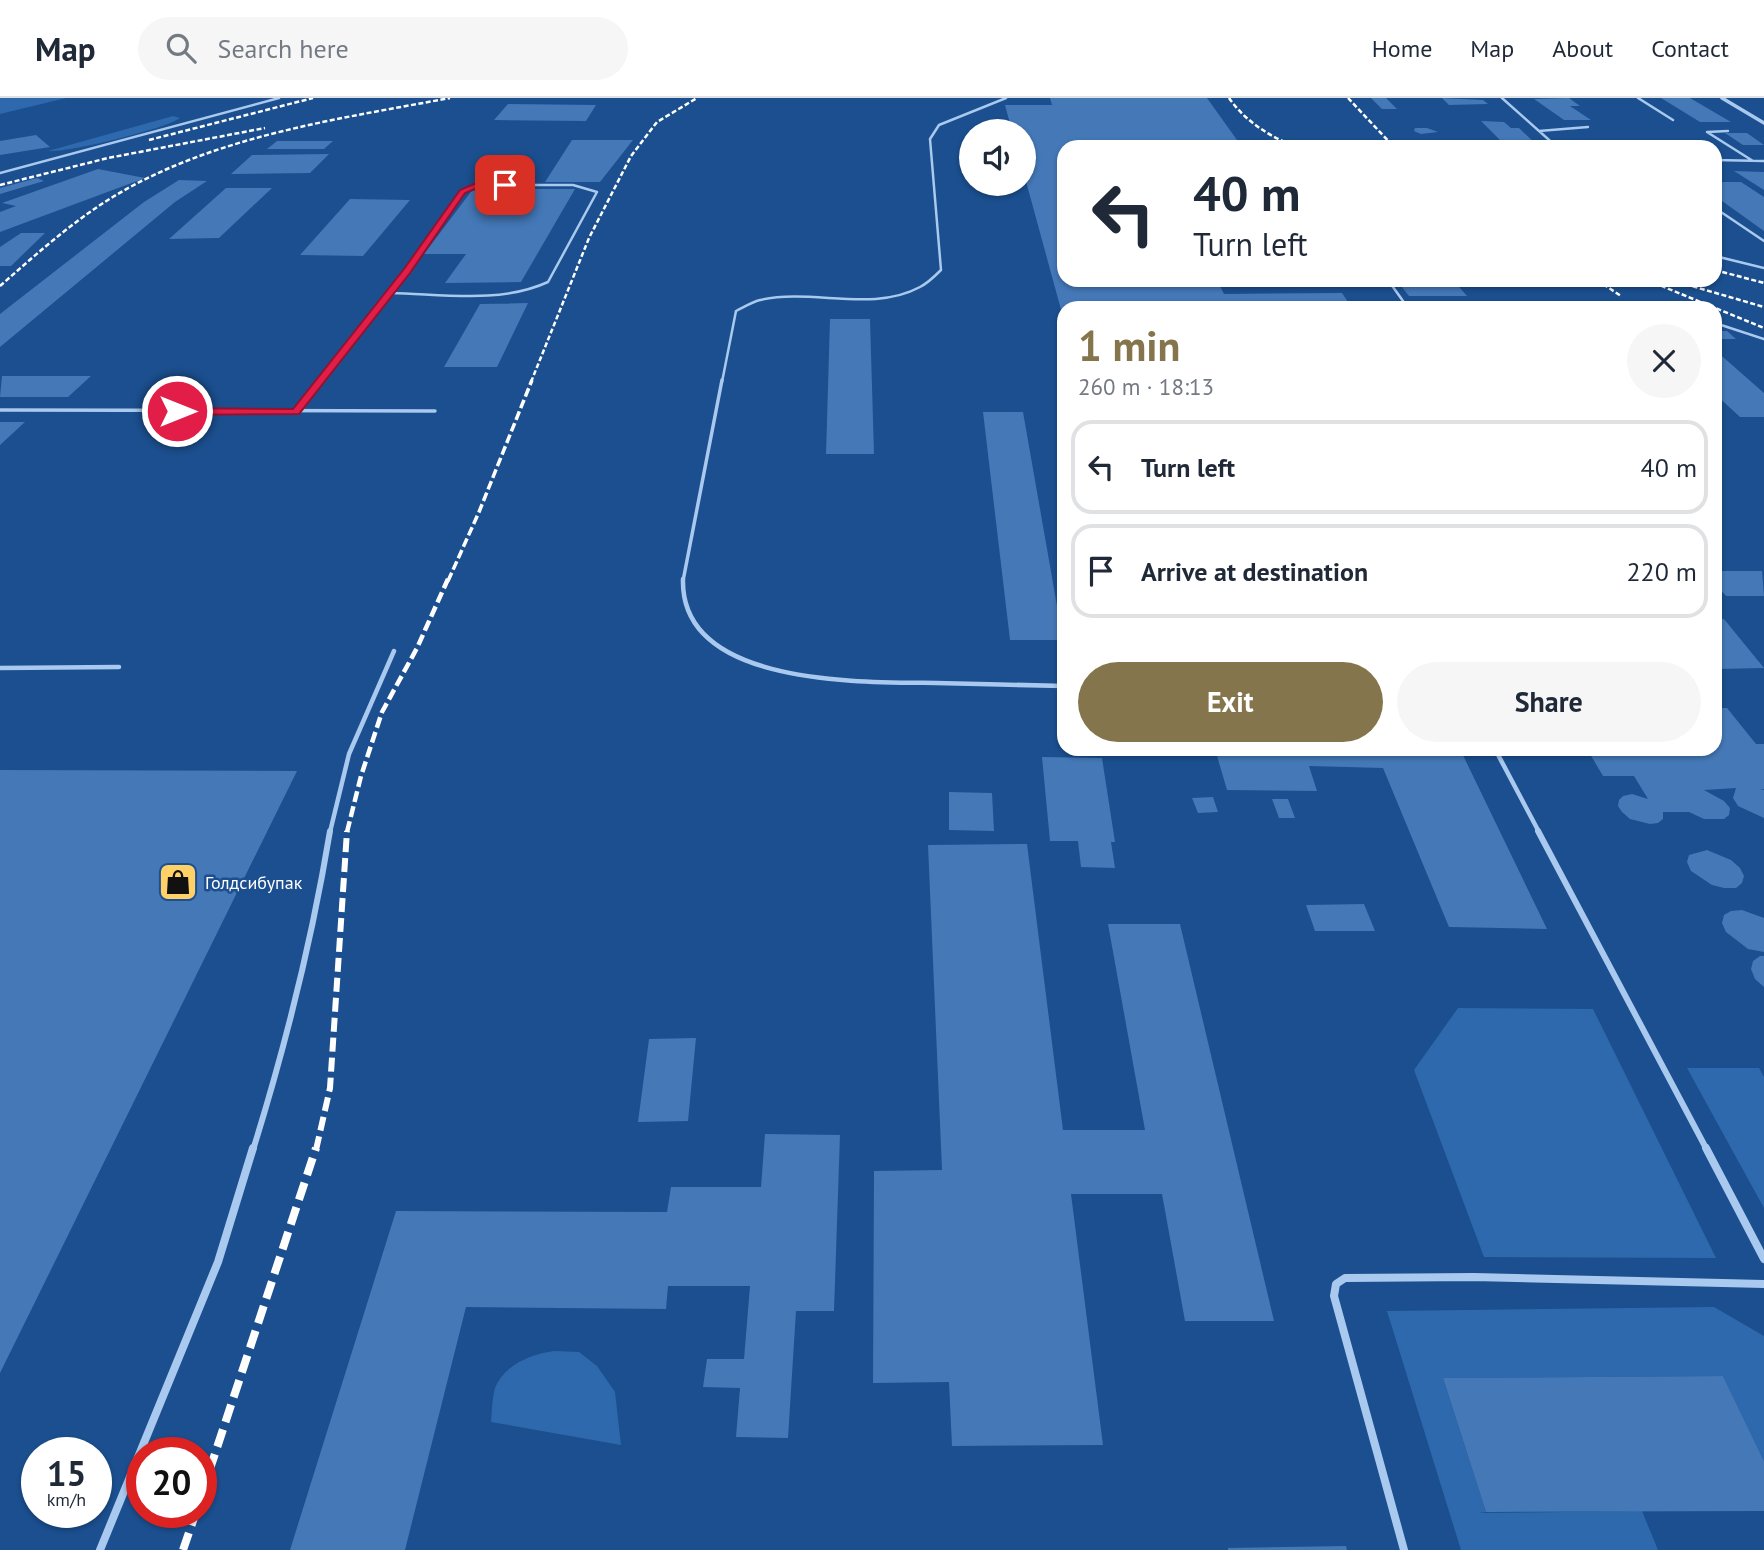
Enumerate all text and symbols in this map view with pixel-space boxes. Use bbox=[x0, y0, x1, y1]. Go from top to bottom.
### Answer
search box bbox=[138, 17, 628, 80]
text: Map bbox=[35, 27, 96, 70]
icon: search bbox=[162, 29, 200, 67]
text: Search here bbox=[218, 32, 349, 65]
text: Home bbox=[1372, 33, 1432, 64]
text: Map bbox=[1470, 33, 1514, 64]
text: About bbox=[1552, 33, 1613, 64]
text: Contact bbox=[1651, 33, 1729, 64]
map controls bbox=[959, 119, 1036, 196]
button: sound bbox=[959, 119, 1036, 196]
pin bbox=[475, 155, 535, 215]
text: 40 m bbox=[1193, 161, 1300, 225]
icon: arrive bbox=[486, 166, 524, 204]
icon: left bbox=[1078, 168, 1169, 259]
text: Turn left bbox=[1193, 223, 1308, 265]
text: 1 min bbox=[1078, 318, 1180, 373]
button: close bbox=[1627, 324, 1701, 398]
text: 260 m · 18:13 bbox=[1078, 372, 1214, 401]
position arrow bbox=[140, 374, 214, 448]
icon: left bbox=[1082, 448, 1120, 486]
text: Turn left bbox=[1141, 451, 1235, 484]
text: 40 m bbox=[1641, 451, 1697, 484]
icon: arrive bbox=[1082, 552, 1120, 590]
text: Arrive at destination bbox=[1141, 555, 1368, 588]
text: 220 m bbox=[1626, 555, 1697, 588]
button: Exit bbox=[1078, 662, 1383, 742]
button: Share bbox=[1397, 662, 1701, 742]
shop icon: Голдcибупак bbox=[157, 861, 199, 903]
place label: Голдcибупак bbox=[205, 871, 303, 894]
speed limit sign: 20 bbox=[126, 1437, 217, 1528]
text: 15 bbox=[47, 1450, 86, 1496]
text: km/h bbox=[47, 1488, 86, 1511]

